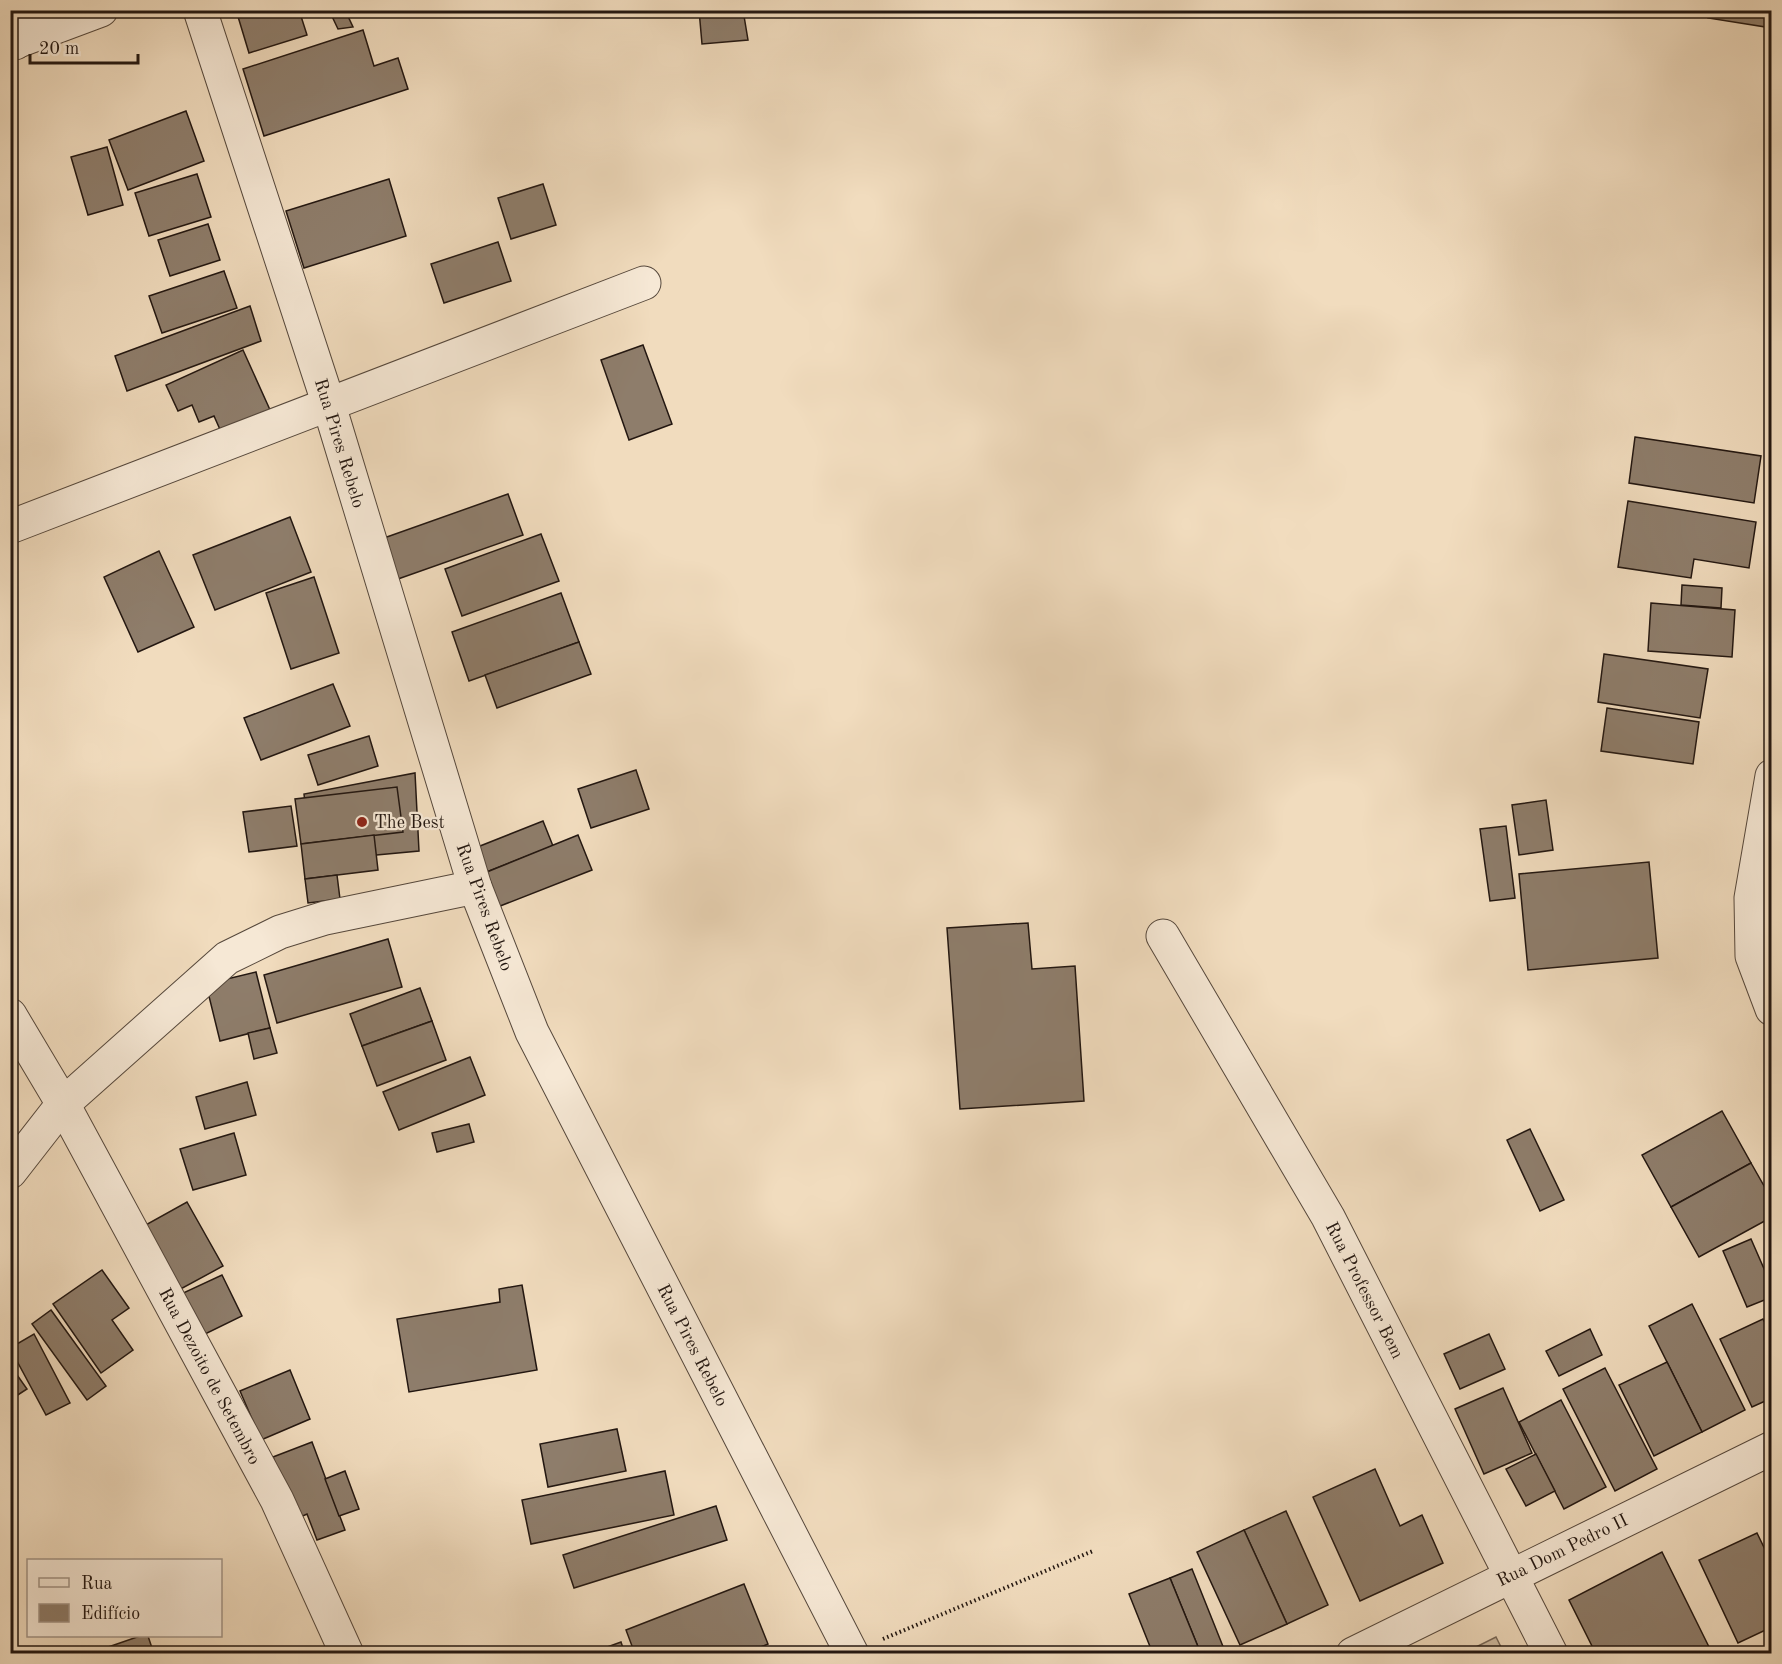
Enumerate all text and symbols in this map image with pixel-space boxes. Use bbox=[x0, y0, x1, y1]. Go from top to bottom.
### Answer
scale bar bbox=[30, 27, 138, 65]
text: 20 m bbox=[39, 40, 79, 58]
street label: Rua Pires Rebelo bbox=[311, 376, 367, 510]
place label: The Best bbox=[374, 814, 445, 832]
marker: The Best bbox=[355, 815, 369, 829]
street label: Rua Pires Rebelo bbox=[453, 841, 516, 974]
street label: Rua Professor Bem bbox=[1322, 1219, 1406, 1362]
street label: Rua Pires Rebelo bbox=[654, 1281, 731, 1410]
street label: Rua Dezoito de Setembro bbox=[155, 1285, 263, 1468]
street label: Rua Dom Pedro II bbox=[1494, 1511, 1631, 1590]
legend bbox=[27, 1559, 222, 1637]
text: Rua bbox=[81, 1575, 112, 1593]
text: Edifício bbox=[81, 1605, 140, 1623]

